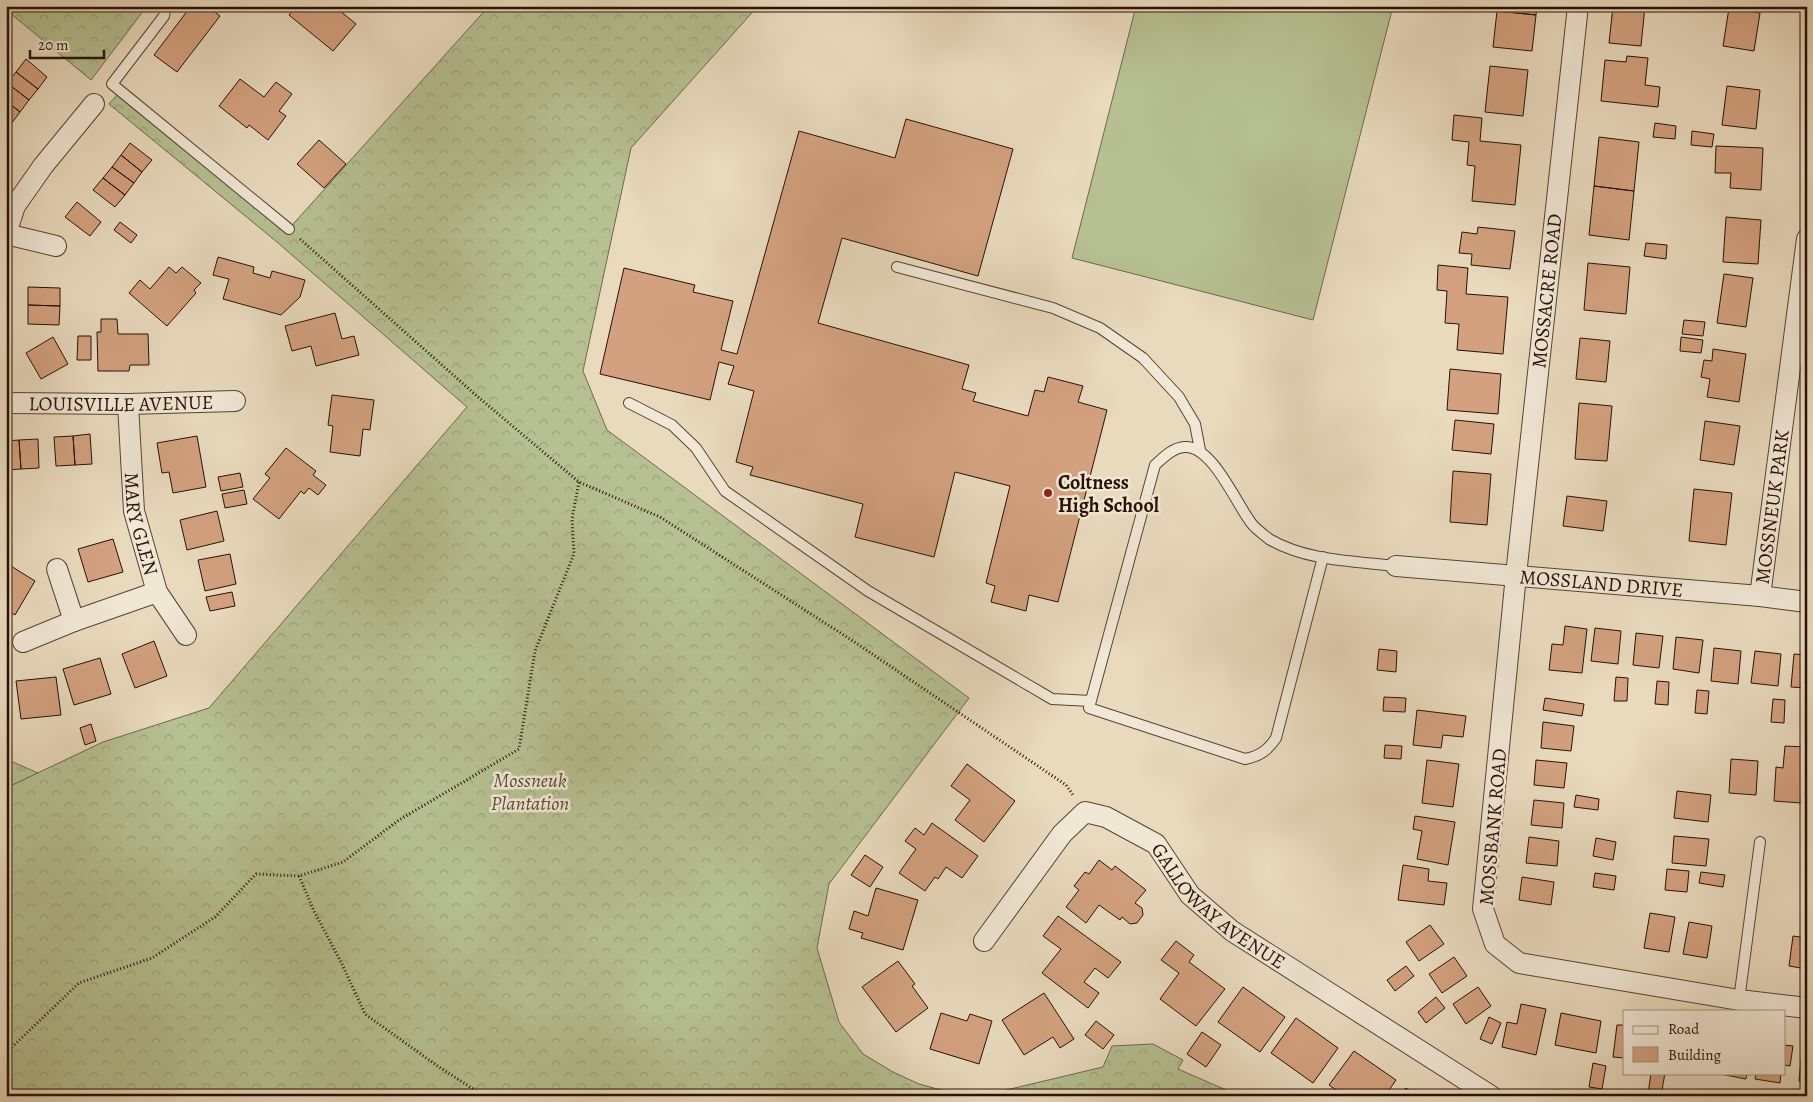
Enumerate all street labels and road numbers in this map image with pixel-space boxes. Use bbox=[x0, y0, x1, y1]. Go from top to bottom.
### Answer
street label: MOSSACRE ROAD bbox=[1525, 212, 1569, 370]
street label: LOUISVILLE AVENUE bbox=[28, 388, 214, 418]
street label: MOSSNEUK PARK bbox=[1748, 428, 1795, 585]
street label: MARY GLEN bbox=[118, 472, 165, 578]
street label: MOSSLAND DRIVE bbox=[1518, 563, 1684, 603]
street label: MOSSBANK ROAD bbox=[1473, 747, 1513, 907]
street label: GALLOWAY AVENUE bbox=[1145, 837, 1291, 975]

